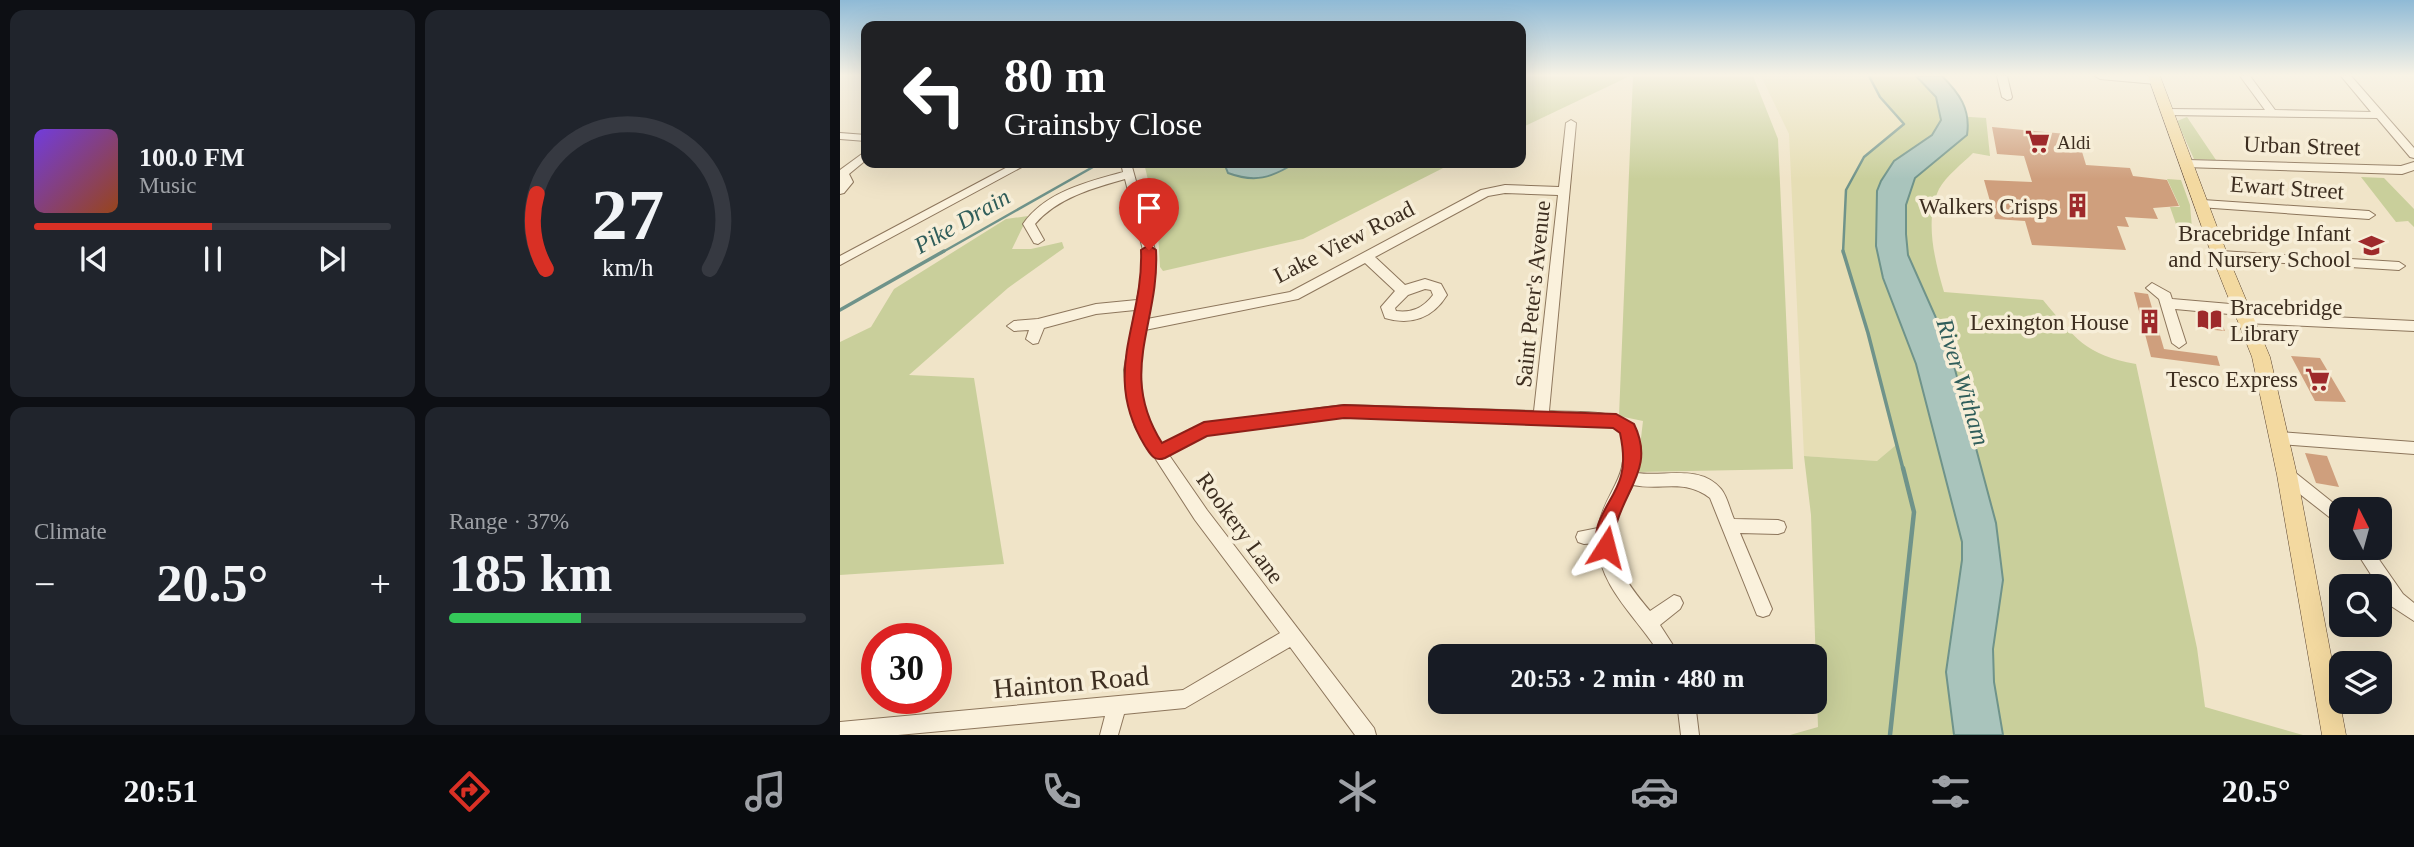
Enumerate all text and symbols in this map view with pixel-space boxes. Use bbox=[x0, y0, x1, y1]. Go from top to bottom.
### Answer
text: 80 m bbox=[1004, 48, 1106, 103]
icon: left bbox=[889, 49, 980, 140]
text: Grainsby Close bbox=[1004, 106, 1202, 142]
supermarket icon: Aldi bbox=[2023, 128, 2051, 156]
street label: Urban Street bbox=[2243, 131, 2361, 161]
place label: Aldi bbox=[2057, 132, 2091, 153]
text: 100.0 FM bbox=[139, 143, 244, 172]
street label: Ewart Street bbox=[2229, 172, 2345, 204]
text: Music bbox=[139, 173, 197, 198]
text: 27 bbox=[591, 175, 664, 256]
pin bbox=[1119, 178, 1179, 250]
water label: Pike Drain bbox=[909, 183, 1014, 259]
icon: arrive bbox=[1130, 189, 1168, 227]
building icon: Walkers Crisps bbox=[2064, 192, 2092, 220]
place label: Walkers Crisps bbox=[1919, 194, 2058, 219]
street label: Lake View Road bbox=[1270, 196, 1419, 288]
street label: Saint Peter's Avenue bbox=[1511, 199, 1555, 389]
place label: Bracebridge Infant and Nursery School bbox=[2168, 221, 2352, 272]
school or university icon: Bracebridge Infant and Nursery School bbox=[2357, 232, 2385, 260]
icon: previous bbox=[75, 240, 113, 278]
icon: pause bbox=[194, 240, 232, 278]
icon: next bbox=[313, 240, 351, 278]
text: km/h bbox=[602, 254, 654, 281]
place label: Bracebridge Library bbox=[2230, 295, 2342, 346]
library icon: Bracebridge Library bbox=[2196, 306, 2224, 334]
building icon: Lexington House bbox=[2135, 308, 2163, 336]
place label: Lexington House bbox=[1970, 310, 2129, 335]
water label: River Witham bbox=[1931, 314, 1995, 449]
supermarket icon: Tesco Express bbox=[2304, 365, 2332, 393]
place label: Tesco Express bbox=[2166, 367, 2298, 392]
street label: Rookery Lane bbox=[1191, 468, 1289, 588]
north arrow bbox=[2329, 497, 2392, 560]
map controls bbox=[2329, 497, 2392, 714]
text: Range · 37% bbox=[449, 509, 569, 534]
position arrow bbox=[1569, 510, 1643, 584]
text: Climate bbox=[34, 519, 107, 544]
text: 185 km bbox=[449, 545, 612, 602]
text: 20.5° bbox=[157, 555, 268, 612]
text: − bbox=[34, 563, 55, 605]
text: + bbox=[370, 563, 391, 605]
button: search bbox=[2329, 574, 2392, 637]
speed limit sign: 30 bbox=[861, 623, 952, 714]
button: layers bbox=[2329, 651, 2392, 714]
street label: Hainton Road bbox=[992, 660, 1150, 704]
text: 20:53 · 2 min · 480 m bbox=[1511, 664, 1745, 693]
icon: directions bbox=[445, 767, 494, 816]
icon: music bbox=[741, 767, 790, 816]
icon: phone bbox=[1037, 767, 1086, 816]
icon: climate bbox=[1333, 767, 1382, 816]
icon: car bbox=[1630, 767, 1679, 816]
icon: filters bbox=[1926, 767, 1975, 816]
text: 20:51 bbox=[124, 773, 198, 809]
text: 20.5° bbox=[2222, 773, 2290, 809]

